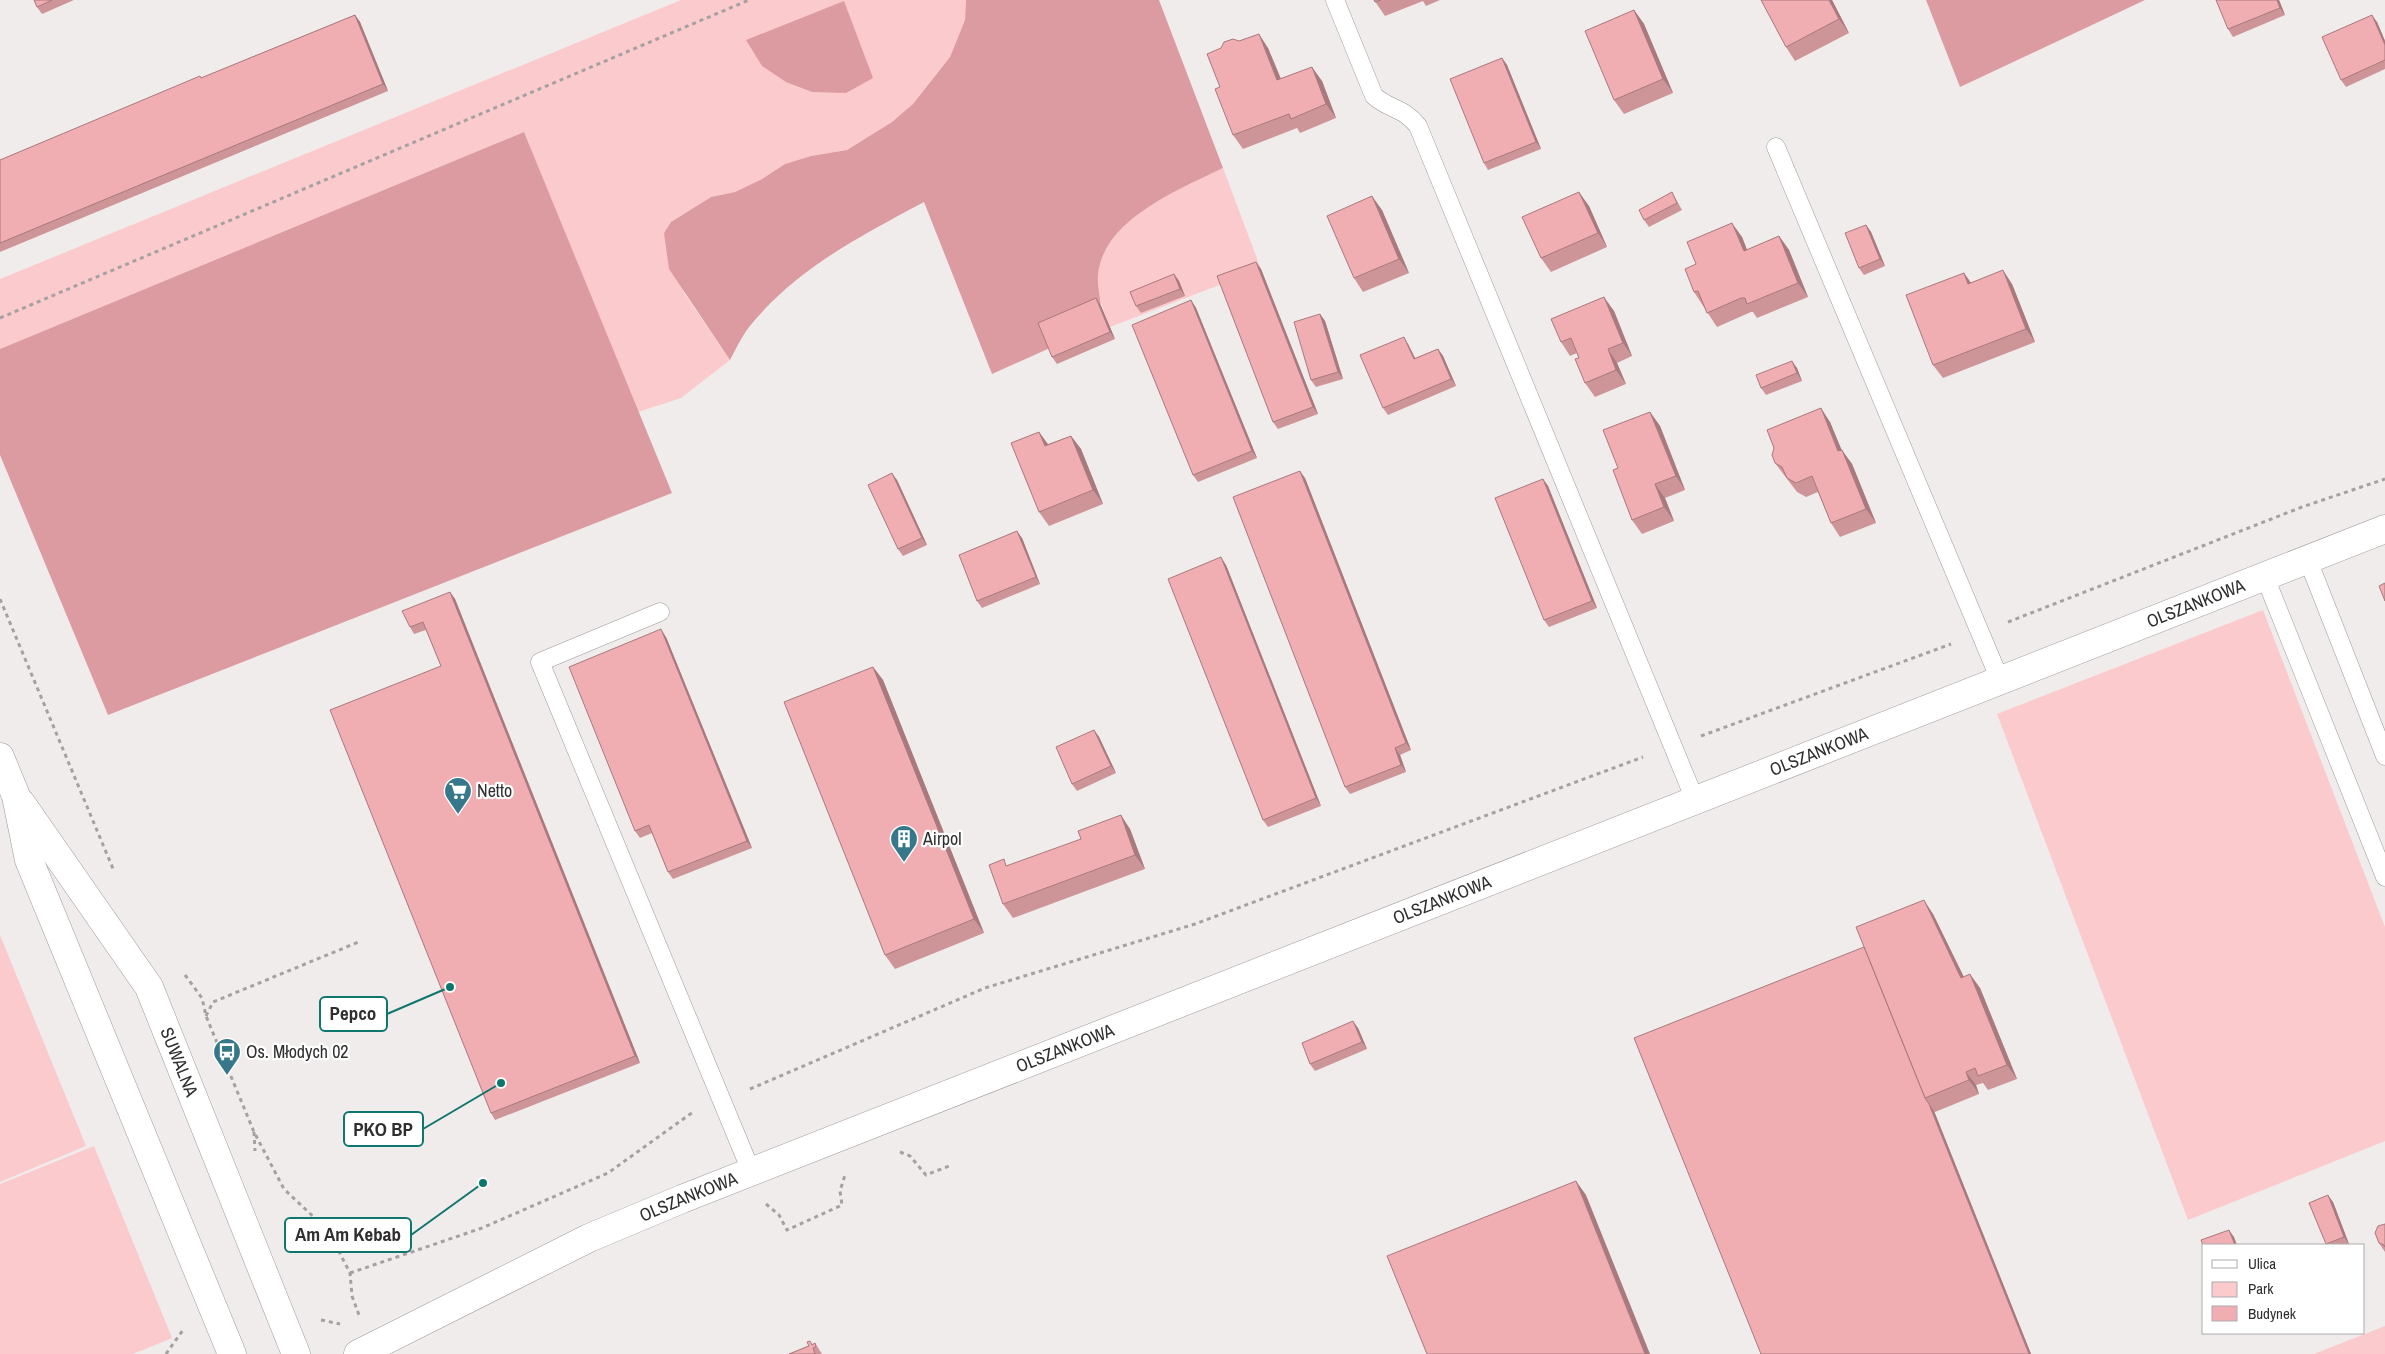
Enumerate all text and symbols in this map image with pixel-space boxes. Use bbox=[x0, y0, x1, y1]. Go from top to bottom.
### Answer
street label: OLSZANKOWA bbox=[2143, 572, 2249, 634]
street label: OLSZANKOWA bbox=[1766, 721, 1872, 782]
supermarket icon: Netto bbox=[443, 776, 473, 815]
place label: Netto bbox=[477, 778, 512, 803]
building icon: Airpol bbox=[889, 824, 919, 863]
place label: Airpol bbox=[922, 826, 962, 851]
street label: OLSZANKOWA bbox=[1389, 869, 1495, 930]
callout: Pepco bbox=[320, 997, 387, 1031]
text: Pepco bbox=[330, 1000, 376, 1026]
street label: OLSZANKOWA bbox=[1012, 1017, 1118, 1078]
street label: SUWALNA bbox=[154, 1024, 205, 1100]
bus stop icon: Os. Młodych 02 bbox=[212, 1037, 242, 1076]
place label: Os. Młodych 02 bbox=[246, 1039, 349, 1064]
callout: PKO BP bbox=[344, 1112, 423, 1146]
text: PKO BP bbox=[353, 1116, 413, 1142]
street label: OLSZANKOWA bbox=[635, 1165, 741, 1228]
callout: Am Am Kebab bbox=[285, 1218, 411, 1252]
text: Am Am Kebab bbox=[295, 1221, 401, 1247]
legend bbox=[2202, 1244, 2365, 1334]
text: Ulica bbox=[2248, 1253, 2276, 1274]
text: Park bbox=[2248, 1278, 2274, 1299]
text: Budynek bbox=[2248, 1303, 2297, 1324]

